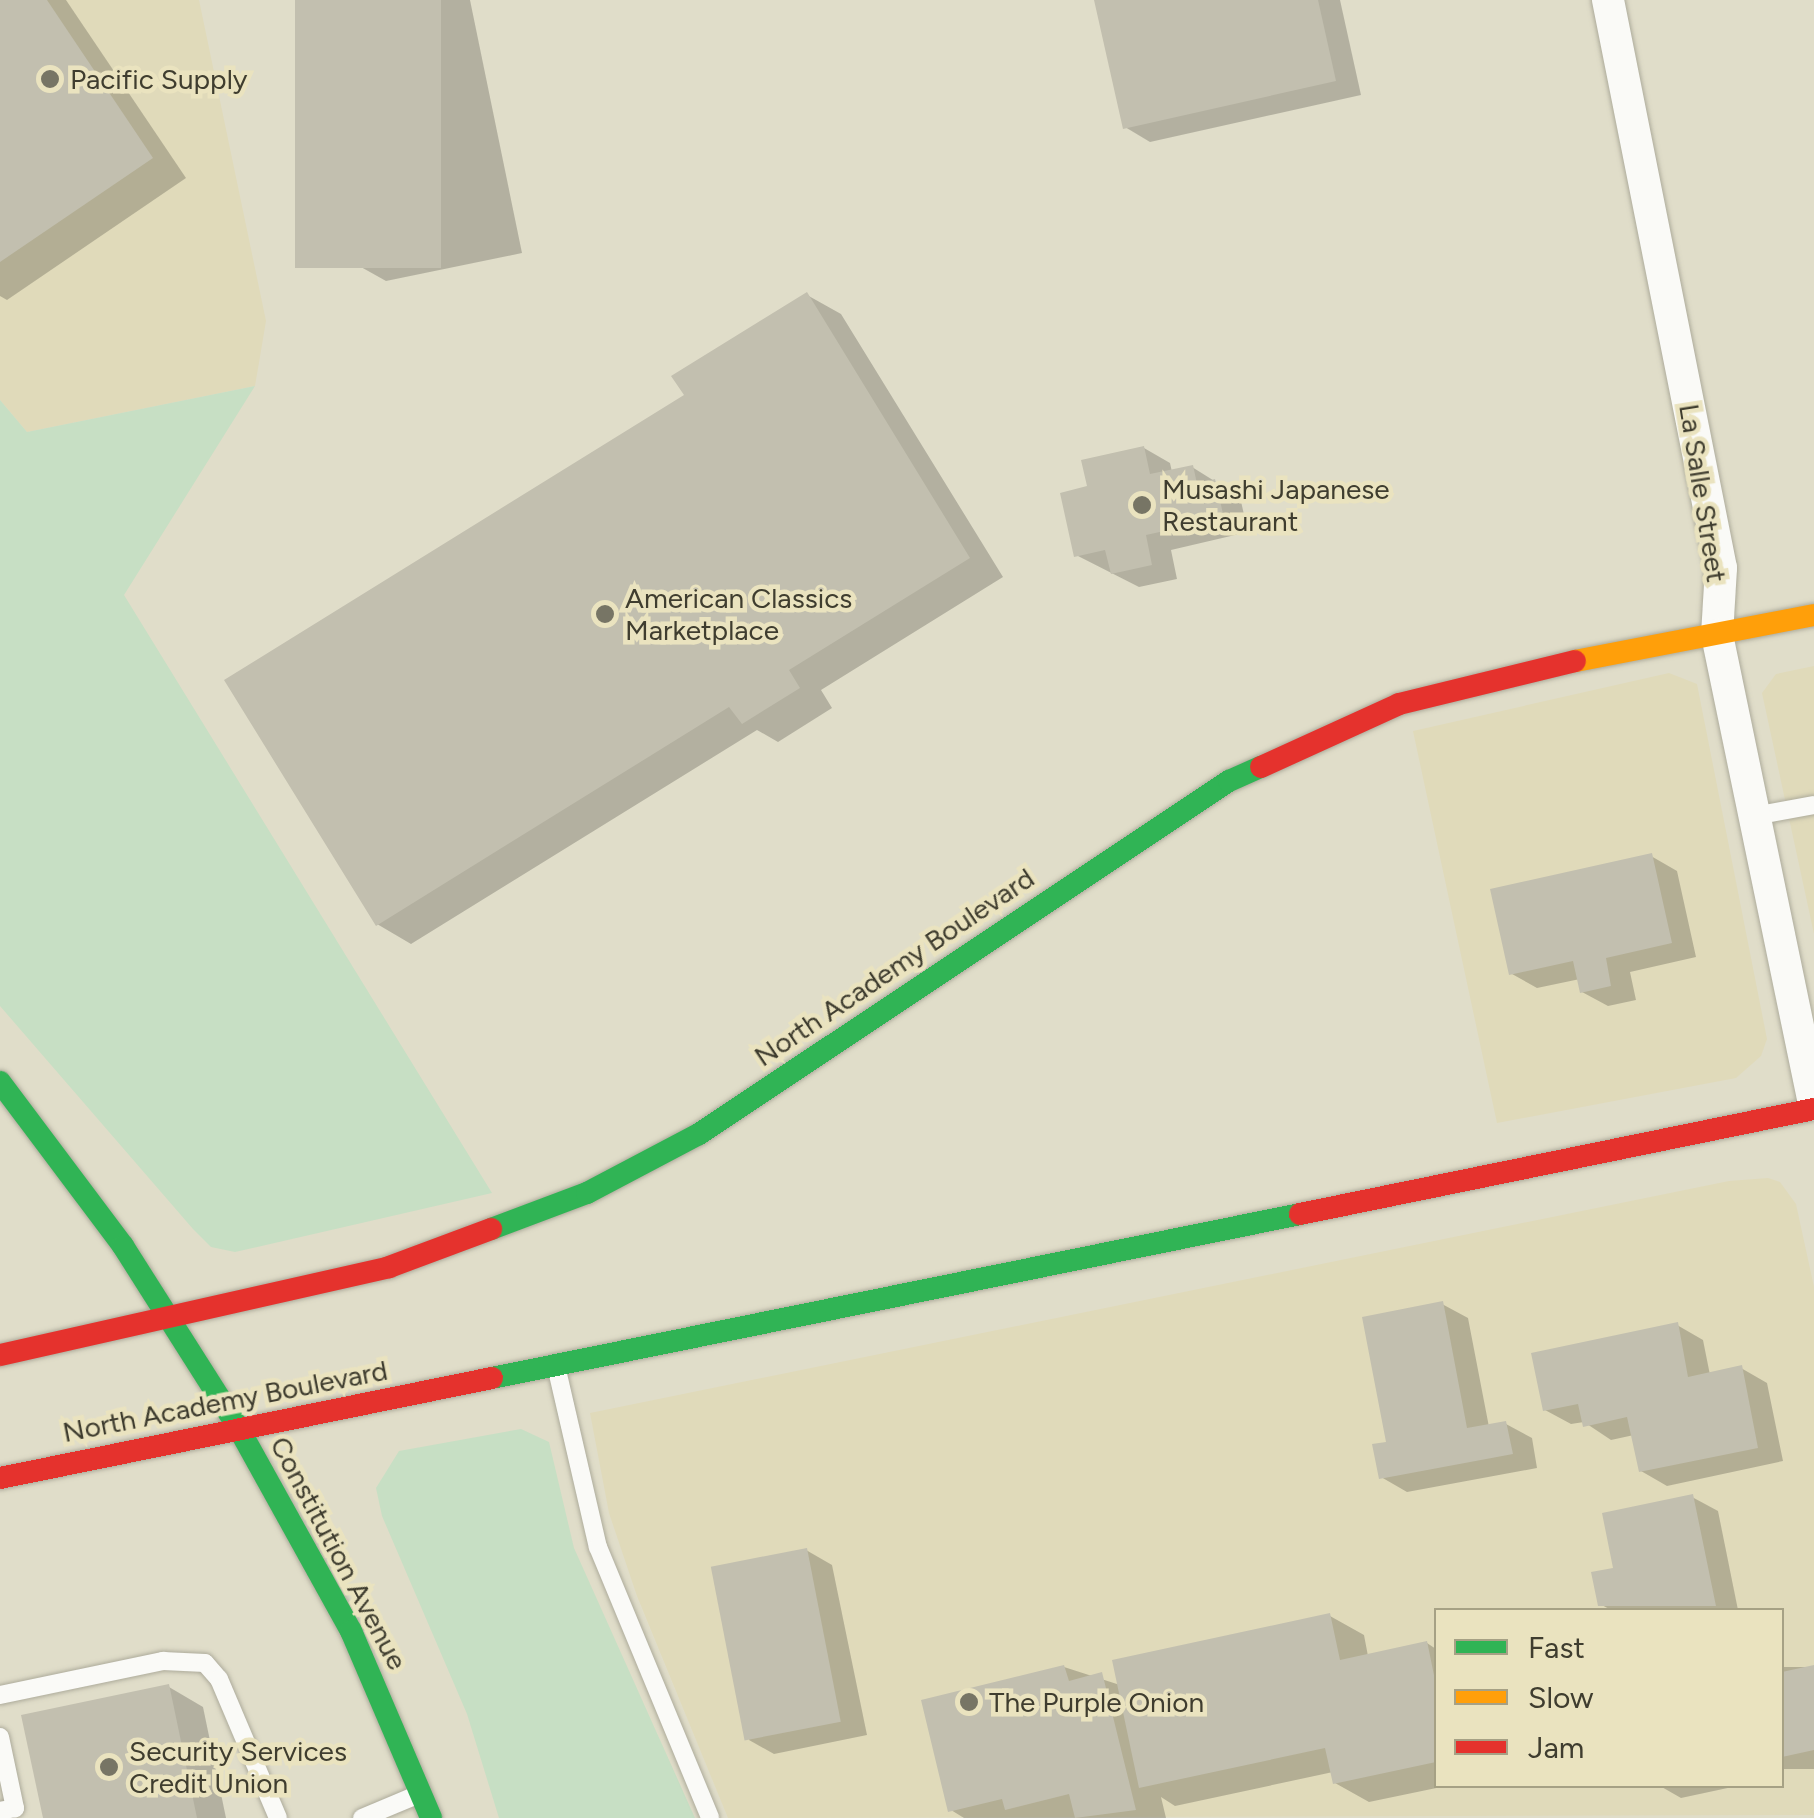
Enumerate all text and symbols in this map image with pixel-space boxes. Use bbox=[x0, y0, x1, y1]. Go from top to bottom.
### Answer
place label: Pacific Supply bbox=[70, 62, 248, 96]
marker: Pacific Supply bbox=[39, 68, 61, 90]
street label: La Salle Street bbox=[1672, 401, 1734, 585]
place label: Musashi Japanese Restaurant bbox=[1162, 472, 1389, 538]
marker: Musashi Japanese Restaurant bbox=[1131, 494, 1153, 516]
place label: American Classics Marketplace bbox=[625, 581, 852, 647]
marker: American Classics Marketplace bbox=[594, 603, 616, 625]
street label: North Academy Boulevard bbox=[748, 861, 1040, 1073]
street label: North Academy Boulevard bbox=[60, 1353, 390, 1449]
street label: Constitution Avenue bbox=[263, 1431, 415, 1675]
legend bbox=[1434, 1608, 1784, 1788]
text: Fast bbox=[1528, 1629, 1585, 1666]
text: Slow bbox=[1528, 1679, 1594, 1716]
place label: The Purple Onion bbox=[989, 1685, 1204, 1719]
marker: The Purple Onion bbox=[958, 1691, 980, 1713]
text: Jam bbox=[1528, 1729, 1584, 1766]
place label: Security Services Credit Union bbox=[129, 1734, 347, 1800]
marker: Security Services Credit Union bbox=[98, 1756, 120, 1778]

